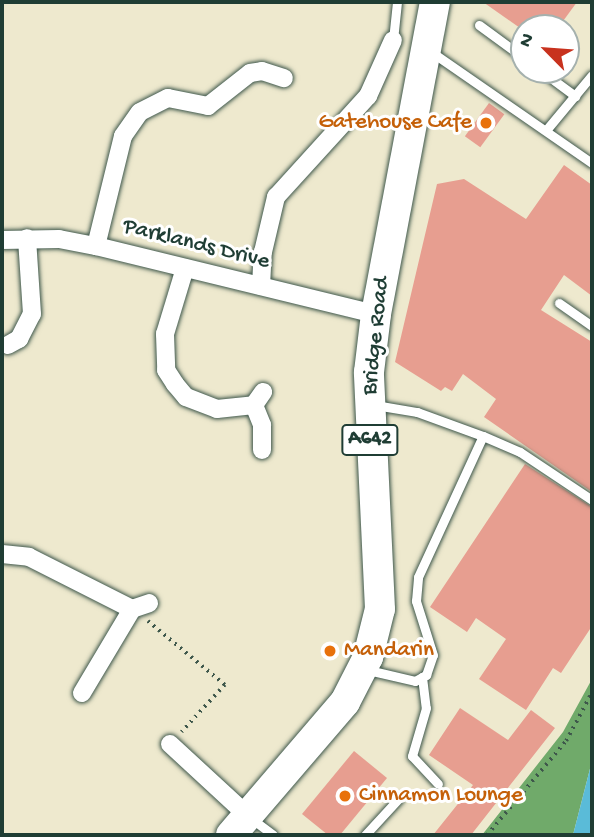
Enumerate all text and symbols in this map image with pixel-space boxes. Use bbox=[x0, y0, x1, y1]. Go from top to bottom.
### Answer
north arrow bbox=[510, 14, 580, 84]
text: N bbox=[514, 30, 540, 51]
place label: Gatehouse Cafe bbox=[318, 109, 472, 137]
marker: Gatehouse Cafe bbox=[478, 115, 494, 131]
street label: Parklands Drive bbox=[120, 213, 272, 277]
street label: Bridge Road bbox=[357, 275, 397, 397]
road number: A642 bbox=[340, 422, 400, 458]
place label: Mandarin bbox=[344, 637, 434, 665]
marker: Mandarin bbox=[322, 643, 338, 659]
place label: Cinnamon Lounge bbox=[359, 782, 523, 810]
marker: Cinnamon Lounge bbox=[337, 788, 353, 804]

